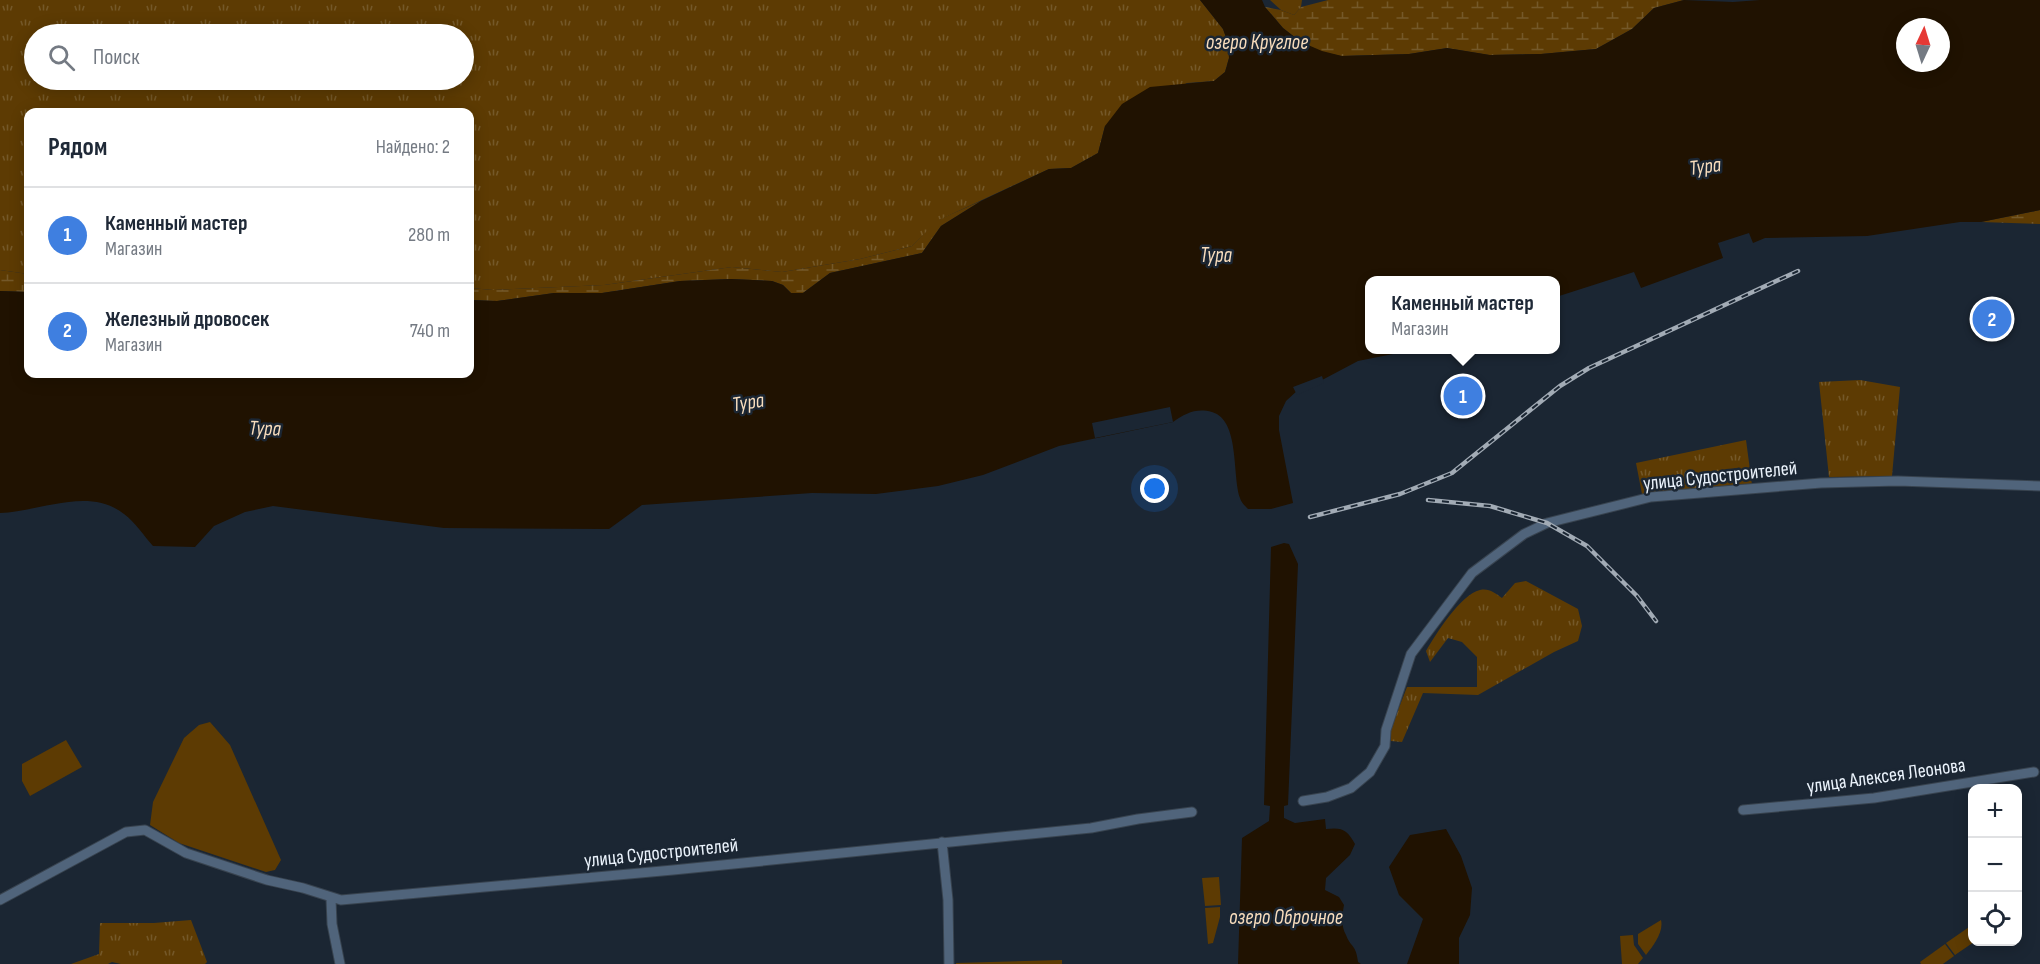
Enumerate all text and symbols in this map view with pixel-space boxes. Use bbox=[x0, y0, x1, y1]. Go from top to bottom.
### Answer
north arrow bbox=[1896, 18, 1950, 72]
search box bbox=[24, 24, 474, 90]
water label: озеро Круглое bbox=[1206, 30, 1308, 55]
icon: search bbox=[45, 41, 78, 74]
text: Поиск bbox=[93, 44, 139, 71]
text: Рядом bbox=[48, 132, 107, 163]
text: Найдено: 2 bbox=[376, 135, 450, 159]
water label: Тура bbox=[1688, 152, 1723, 181]
text: Каменный мастер bbox=[105, 210, 247, 237]
text: 1 bbox=[64, 223, 71, 247]
text: 280 m bbox=[408, 223, 450, 247]
text: Магазин bbox=[105, 237, 162, 261]
water label: Тура bbox=[1200, 243, 1233, 268]
popup bbox=[1365, 276, 1560, 354]
text: Каменный мастер bbox=[1391, 290, 1534, 317]
pin: 2 bbox=[1972, 296, 2012, 342]
text: Железный дровосек bbox=[105, 306, 269, 333]
text: Магазин bbox=[1391, 317, 1449, 341]
text: 2 bbox=[63, 319, 72, 343]
text: 740 m bbox=[410, 319, 450, 343]
text: Магазин bbox=[105, 333, 162, 357]
pin: 1 bbox=[1444, 374, 1482, 418]
water label: Тура bbox=[730, 388, 766, 417]
water label: Тура bbox=[249, 415, 282, 442]
street label: улица Судостроителей bbox=[1642, 456, 1798, 496]
your location bbox=[1140, 474, 1169, 503]
street label: улица Алексея Леонова bbox=[1805, 753, 1967, 799]
map controls bbox=[1968, 784, 2022, 946]
button: + bbox=[1968, 784, 2022, 838]
street label: улица Судостроителей bbox=[583, 833, 739, 873]
button: − bbox=[1968, 838, 2022, 892]
button: locate bbox=[1968, 892, 2022, 946]
water label: озеро Оброчное bbox=[1229, 905, 1343, 930]

